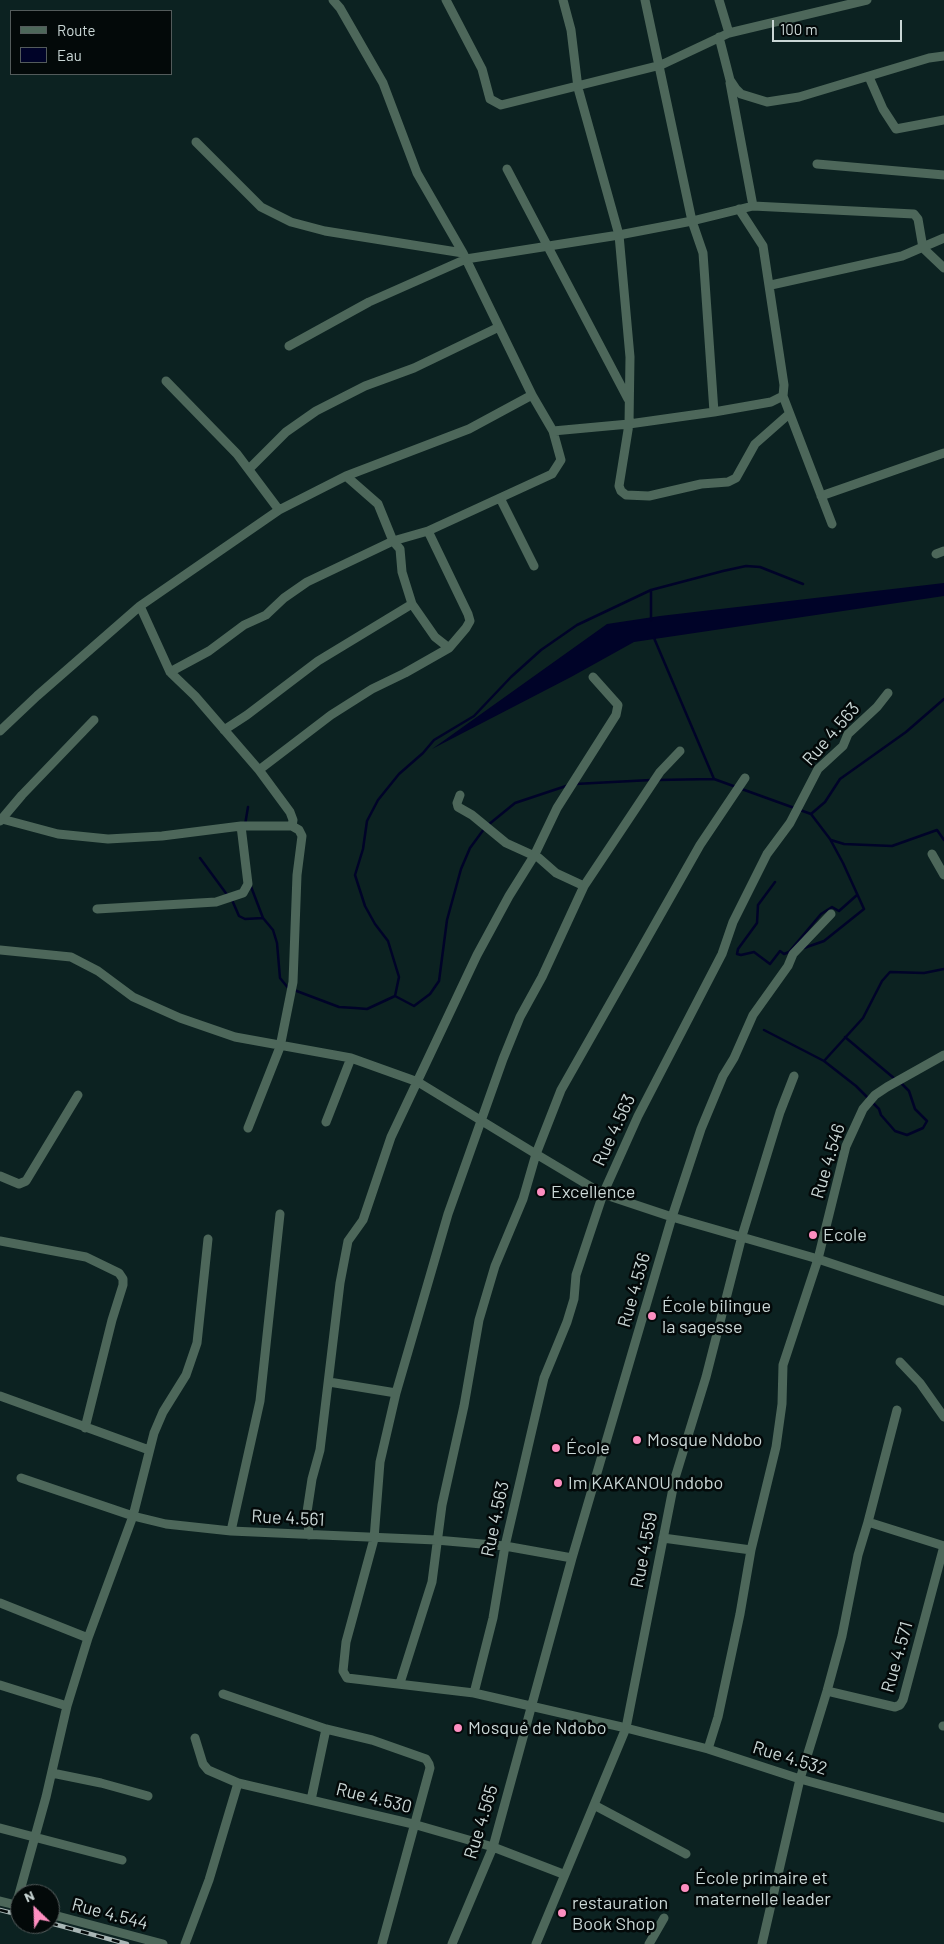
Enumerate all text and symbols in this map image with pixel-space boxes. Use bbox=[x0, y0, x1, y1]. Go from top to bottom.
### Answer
legend bbox=[10, 10, 172, 75]
scale bar bbox=[774, 10, 904, 42]
text: 100 m bbox=[780, 20, 818, 38]
text: Route bbox=[57, 21, 96, 39]
text: Eau bbox=[57, 46, 82, 64]
street label: Rue 4.563 bbox=[798, 698, 864, 770]
street label: Rue 4.563 bbox=[588, 1091, 640, 1169]
street label: Rue 4.546 bbox=[806, 1121, 850, 1201]
place label: Excellence bbox=[551, 1181, 635, 1203]
marker: Excellence bbox=[535, 1186, 547, 1198]
place label: Ecole bbox=[823, 1224, 867, 1246]
marker: Ecole bbox=[807, 1229, 819, 1241]
street label: Rue 4.536 bbox=[613, 1250, 655, 1330]
place label: École bilingue la sagesse bbox=[662, 1295, 771, 1338]
marker: École bilingue la sagesse bbox=[646, 1310, 658, 1322]
place label: Mosque Ndobo bbox=[647, 1429, 762, 1451]
marker: Mosque Ndobo bbox=[631, 1434, 643, 1446]
place label: École bbox=[566, 1437, 610, 1459]
marker: École bbox=[550, 1442, 562, 1454]
place label: Im KAKANOU ndobo bbox=[568, 1472, 723, 1494]
marker: Im KAKANOU ndobo bbox=[552, 1477, 564, 1489]
street label: Rue 4.563 bbox=[476, 1479, 514, 1559]
street label: Rue 4.561 bbox=[251, 1505, 325, 1531]
street label: Rue 4.559 bbox=[626, 1510, 662, 1590]
street label: Rue 4.571 bbox=[877, 1619, 917, 1695]
place label: Mosqué de Ndobo bbox=[468, 1717, 606, 1739]
marker: Mosqué de Ndobo bbox=[452, 1722, 464, 1734]
street label: Rue 4.532 bbox=[750, 1736, 830, 1780]
street label: Rue 4.530 bbox=[334, 1778, 414, 1818]
street label: Rue 4.565 bbox=[459, 1782, 503, 1862]
place label: École primaire et maternelle leader bbox=[695, 1867, 831, 1910]
marker: École primaire et maternelle leader bbox=[679, 1882, 691, 1894]
north arrow bbox=[10, 1884, 60, 1934]
text: N bbox=[21, 1886, 37, 1905]
place label: restauration Book Shop bbox=[572, 1892, 668, 1935]
street label: Rue 4.544 bbox=[70, 1893, 150, 1935]
marker: restauration Book Shop bbox=[556, 1907, 568, 1919]

